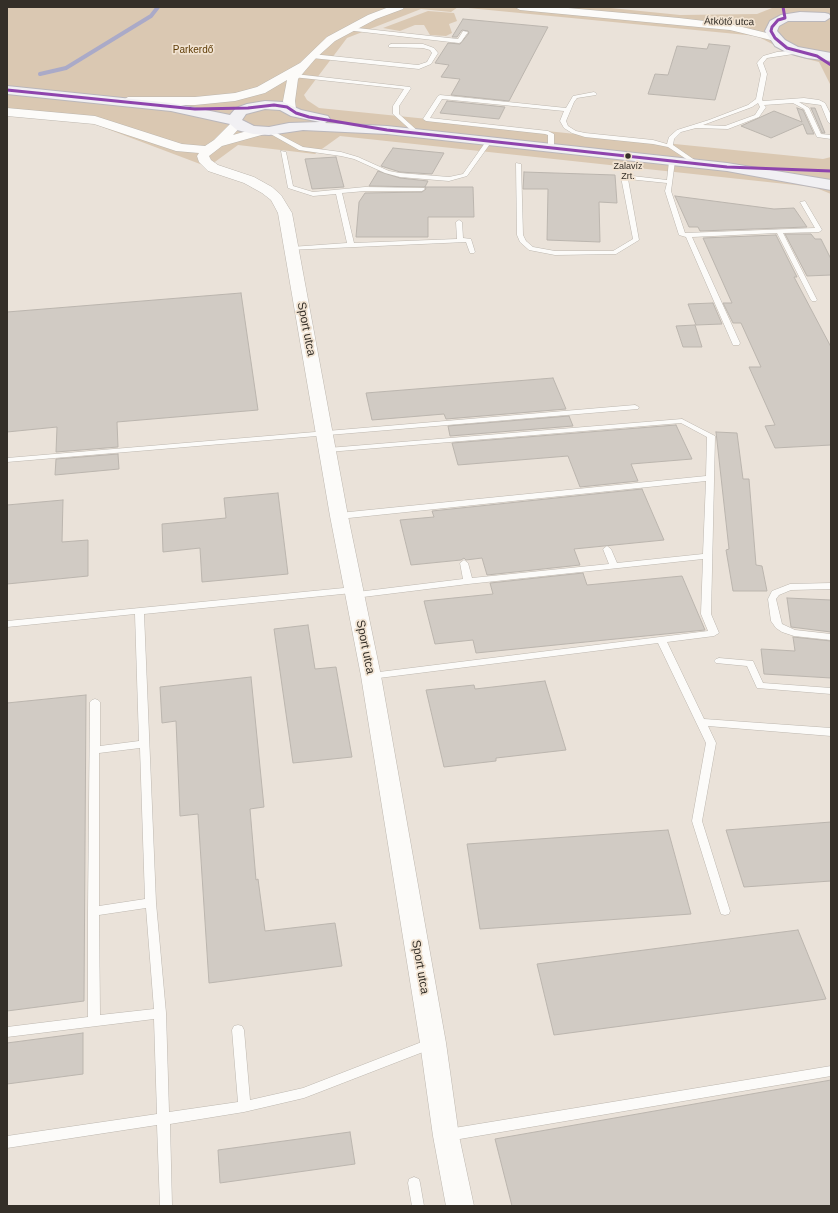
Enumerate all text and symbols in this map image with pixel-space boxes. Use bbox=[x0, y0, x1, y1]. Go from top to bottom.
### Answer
street label: Átkötő utca bbox=[704, 16, 754, 28]
park label: Parkerdő bbox=[173, 44, 213, 56]
marker: Zalavíz Zrt. bbox=[623, 151, 633, 161]
place label: Zalavíz Zrt. bbox=[613, 162, 643, 183]
street label: Sport utca bbox=[294, 301, 318, 357]
street label: Sport utca bbox=[353, 619, 377, 675]
street label: Sport utca bbox=[408, 939, 432, 995]

